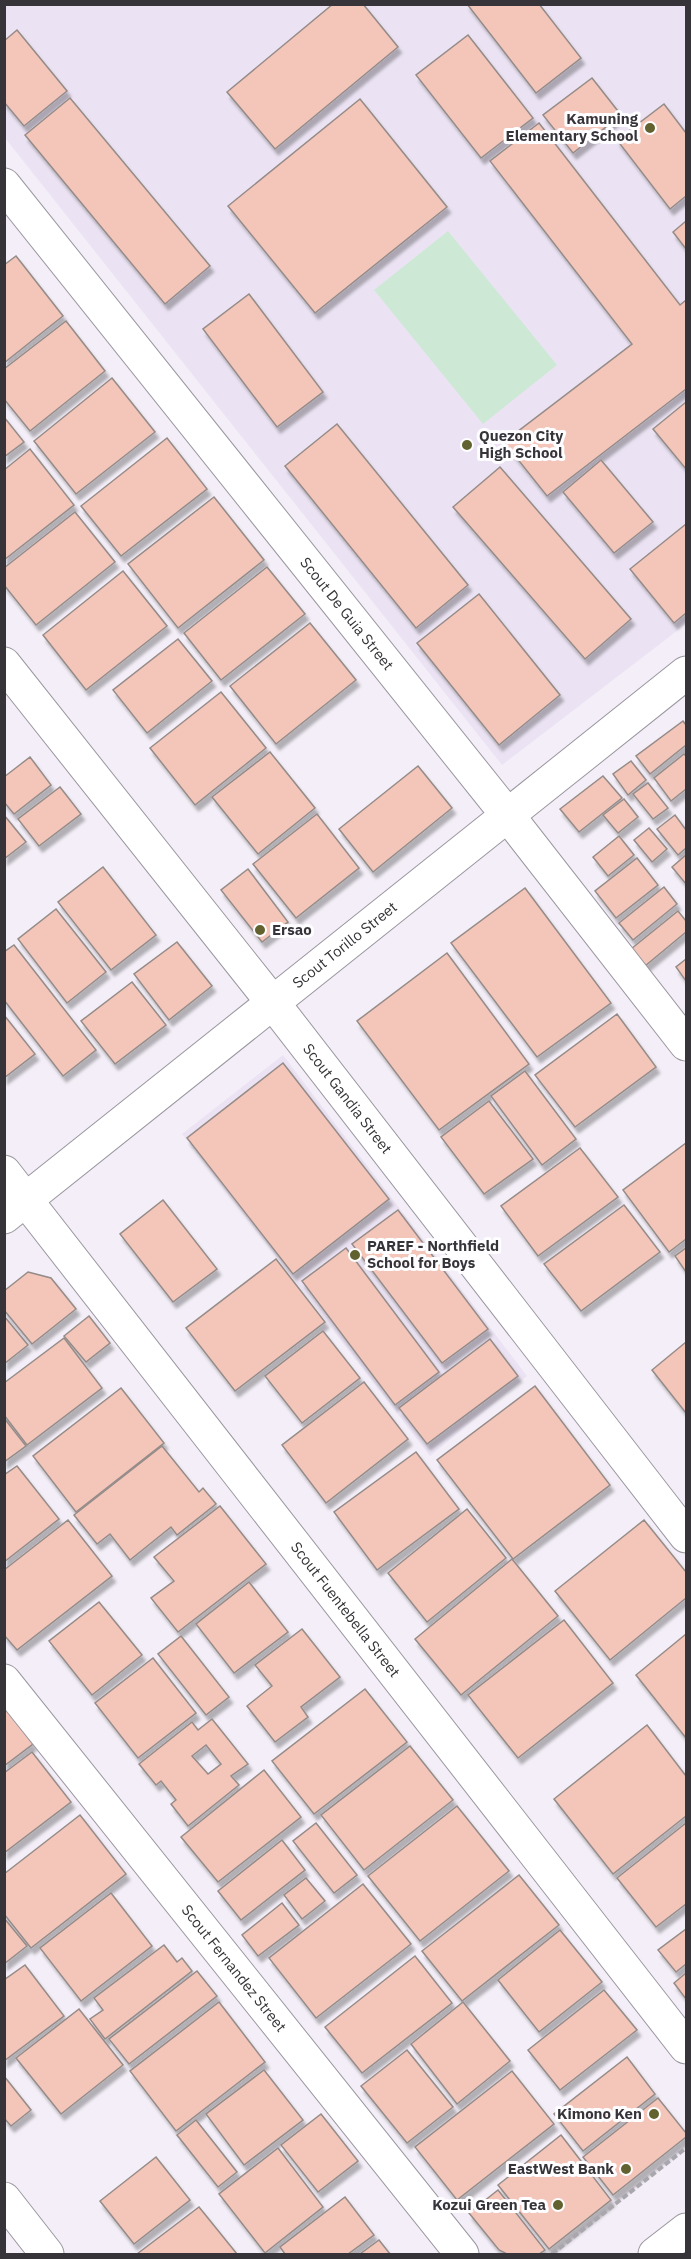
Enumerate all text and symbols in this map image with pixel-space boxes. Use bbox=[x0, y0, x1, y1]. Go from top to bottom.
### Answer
place label: Kamuning Elementary School bbox=[506, 109, 639, 145]
marker: Kamuning Elementary School bbox=[643, 121, 657, 135]
place label: Quezon City High School bbox=[479, 426, 563, 462]
marker: Quezon City High School bbox=[460, 438, 474, 452]
street label: Scout De Guia Street bbox=[296, 553, 398, 674]
street label: Scout Torillo Street bbox=[288, 897, 401, 992]
place label: Ersao bbox=[272, 920, 312, 939]
marker: Ersao bbox=[253, 923, 267, 937]
street label: Scout Gandia Street bbox=[299, 1040, 396, 1157]
place label: PAREF - Northfield School for Boys bbox=[367, 1236, 499, 1272]
marker: PAREF - Northfield School for Boys bbox=[348, 1248, 362, 1262]
street label: Scout Fuentebella Street bbox=[287, 1538, 404, 1681]
street label: Scout Fernandez Street bbox=[178, 1901, 291, 2036]
place label: Kimono Ken bbox=[557, 2104, 642, 2123]
marker: Kimono Ken bbox=[647, 2107, 661, 2121]
place label: EastWest Bank bbox=[508, 2159, 614, 2178]
marker: EastWest Bank bbox=[619, 2162, 633, 2176]
place label: Kozui Green Tea bbox=[432, 2195, 546, 2214]
marker: Kozui Green Tea bbox=[551, 2198, 565, 2212]

